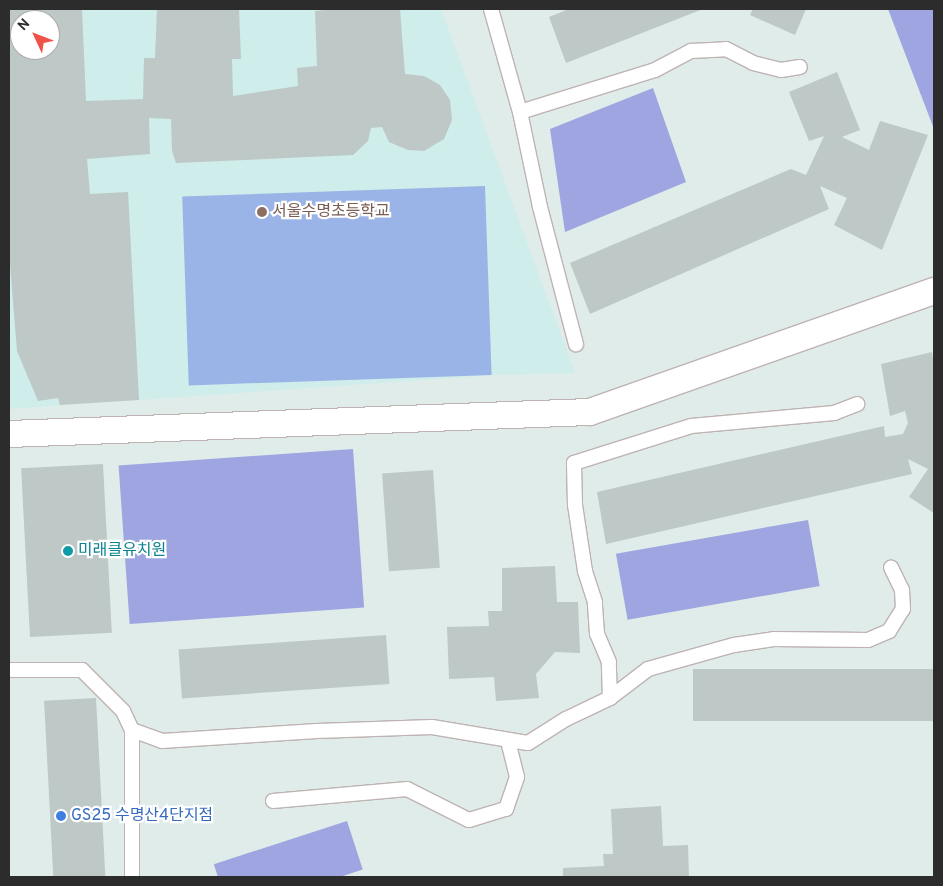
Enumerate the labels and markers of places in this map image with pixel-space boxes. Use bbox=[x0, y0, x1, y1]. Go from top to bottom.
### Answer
place label: 서울수명초등학교 bbox=[272, 202, 390, 222]
marker: 서울수명초등학교 bbox=[256, 206, 268, 218]
place label: 미래클유치원 bbox=[78, 541, 166, 561]
marker: 미래클유치원 bbox=[62, 545, 74, 557]
place label: GS25 수명산4단지점 bbox=[71, 806, 213, 826]
marker: GS25 수명산4단지점 bbox=[55, 810, 67, 822]

